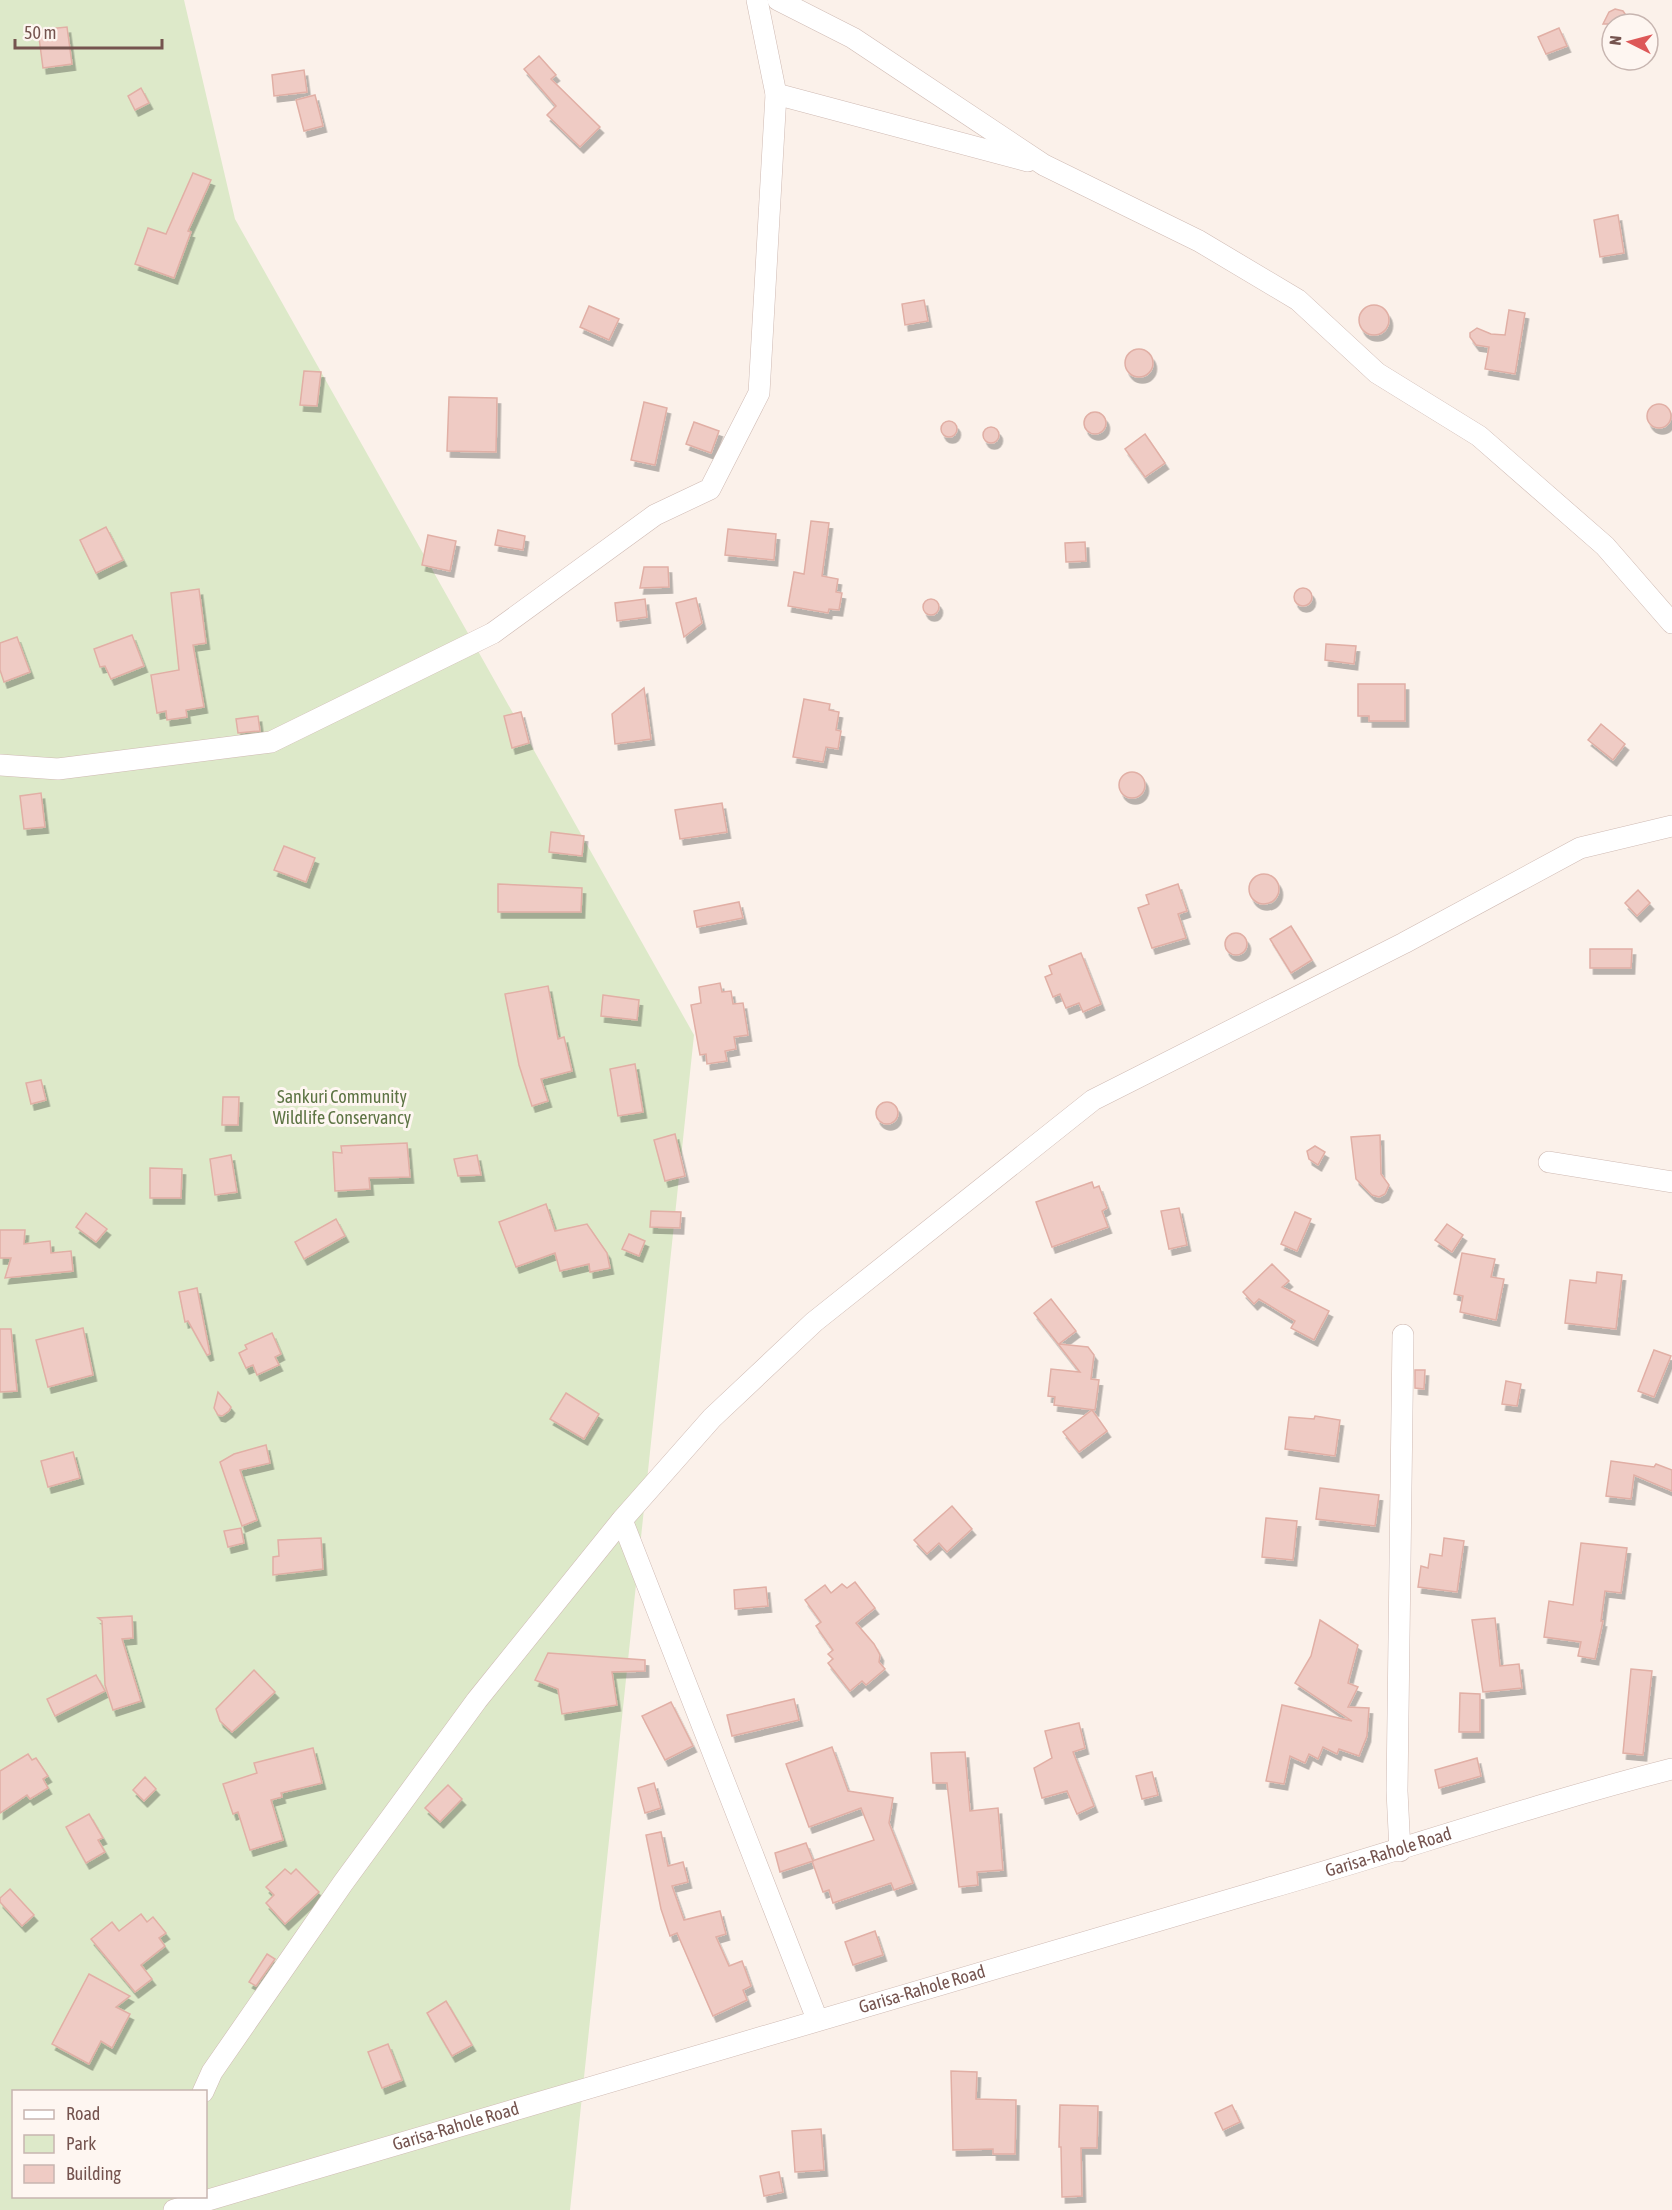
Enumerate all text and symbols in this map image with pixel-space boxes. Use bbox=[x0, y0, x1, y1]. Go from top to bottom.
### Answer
scale bar bbox=[15, 12, 162, 50]
north arrow bbox=[1600, 12, 1660, 72]
text: 50 m bbox=[24, 22, 56, 43]
text: N bbox=[1606, 35, 1625, 46]
park label: Sankuri Community Wildlife Conservancy bbox=[273, 1086, 411, 1128]
street label: Garisa-Rahole Road bbox=[1323, 1822, 1454, 1881]
street label: Garisa-Rahole Road bbox=[856, 1960, 988, 2017]
legend bbox=[12, 2090, 207, 2198]
street label: Garisa-Rahole Road bbox=[390, 2097, 521, 2155]
text: Road bbox=[66, 2103, 100, 2124]
text: Park bbox=[66, 2133, 96, 2154]
text: Building bbox=[66, 2163, 121, 2184]

